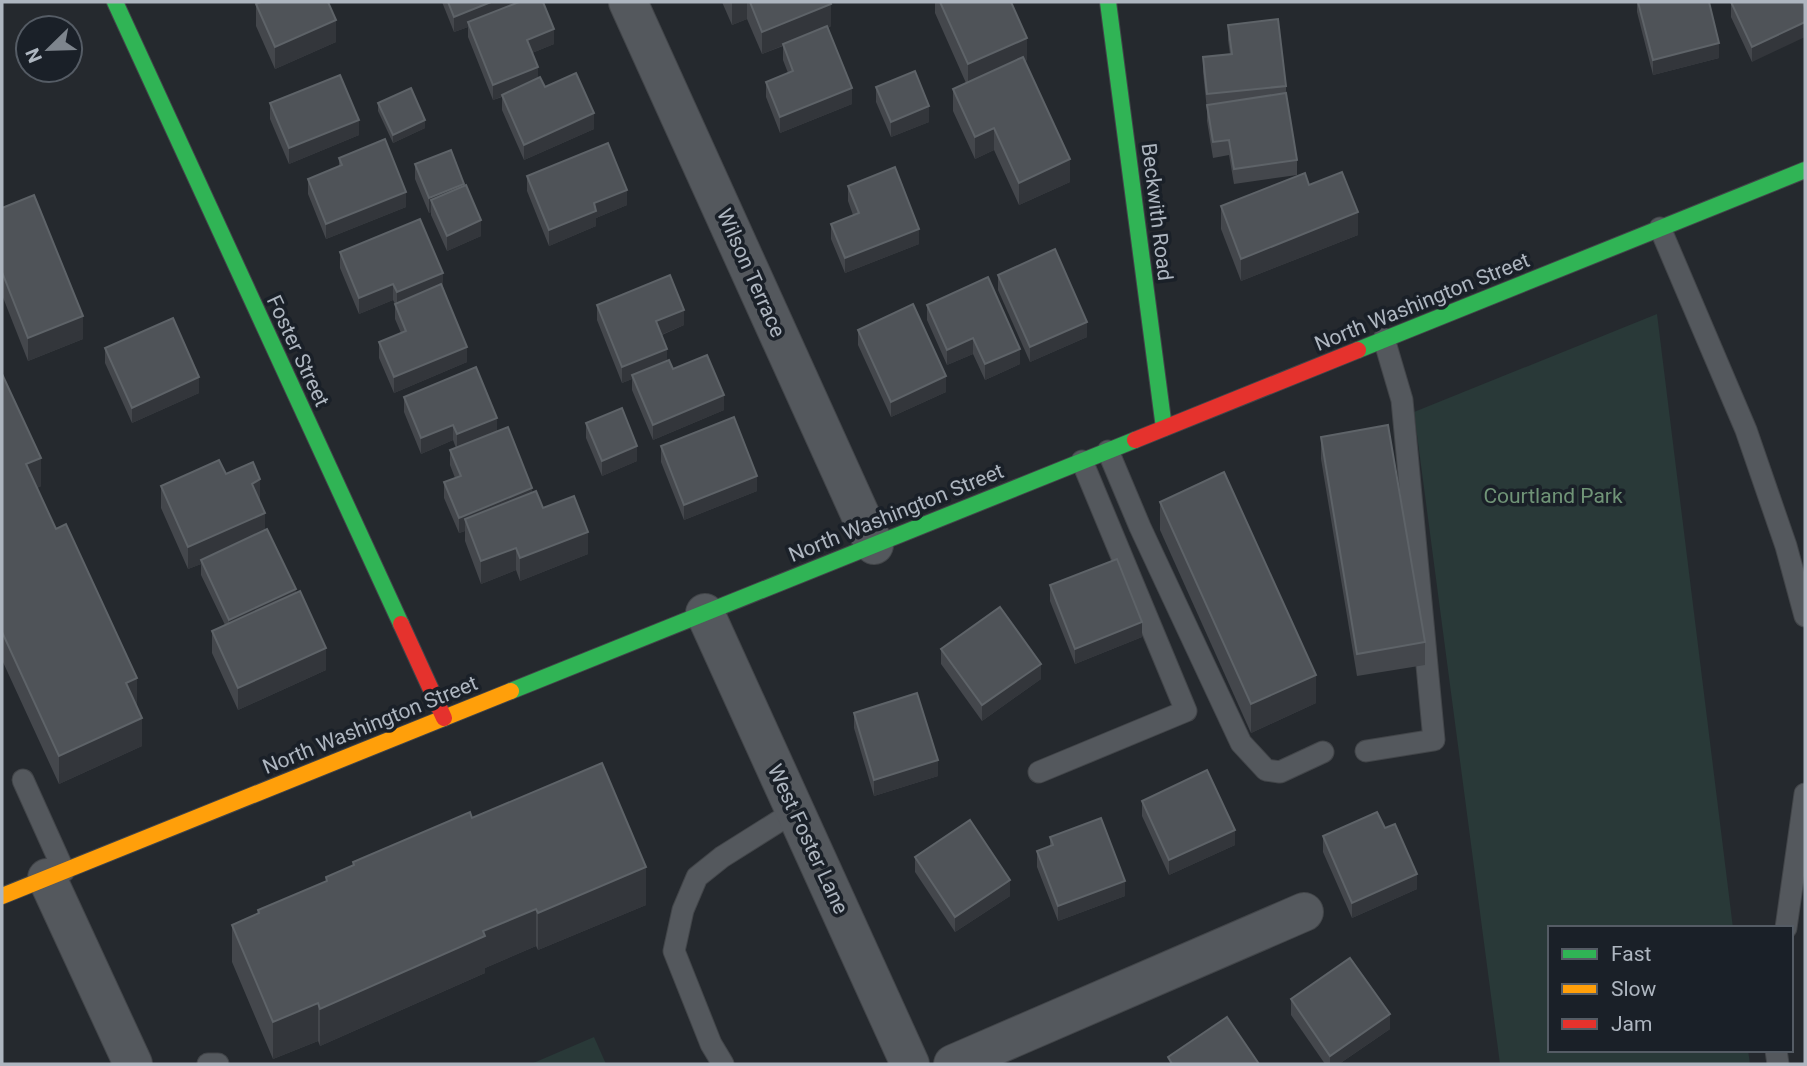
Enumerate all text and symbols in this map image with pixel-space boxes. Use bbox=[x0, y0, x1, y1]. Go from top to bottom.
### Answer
north arrow bbox=[14, 14, 84, 84]
text: N bbox=[21, 45, 47, 66]
street label: Beckwith Road bbox=[1137, 142, 1177, 282]
street label: Wilson Terrace bbox=[712, 205, 790, 341]
street label: North Washington Street bbox=[1311, 248, 1533, 356]
street label: Foster Street bbox=[262, 292, 334, 411]
street label: North Washington Street bbox=[785, 459, 1007, 567]
park label: Courtland Park bbox=[1483, 484, 1623, 508]
street label: North Washington Street bbox=[259, 671, 481, 779]
street label: West Foster Lane bbox=[763, 760, 853, 918]
legend bbox=[1548, 926, 1793, 1052]
text: Fast bbox=[1611, 942, 1652, 966]
text: Slow bbox=[1611, 977, 1657, 1001]
text: Jam bbox=[1611, 1012, 1652, 1036]

